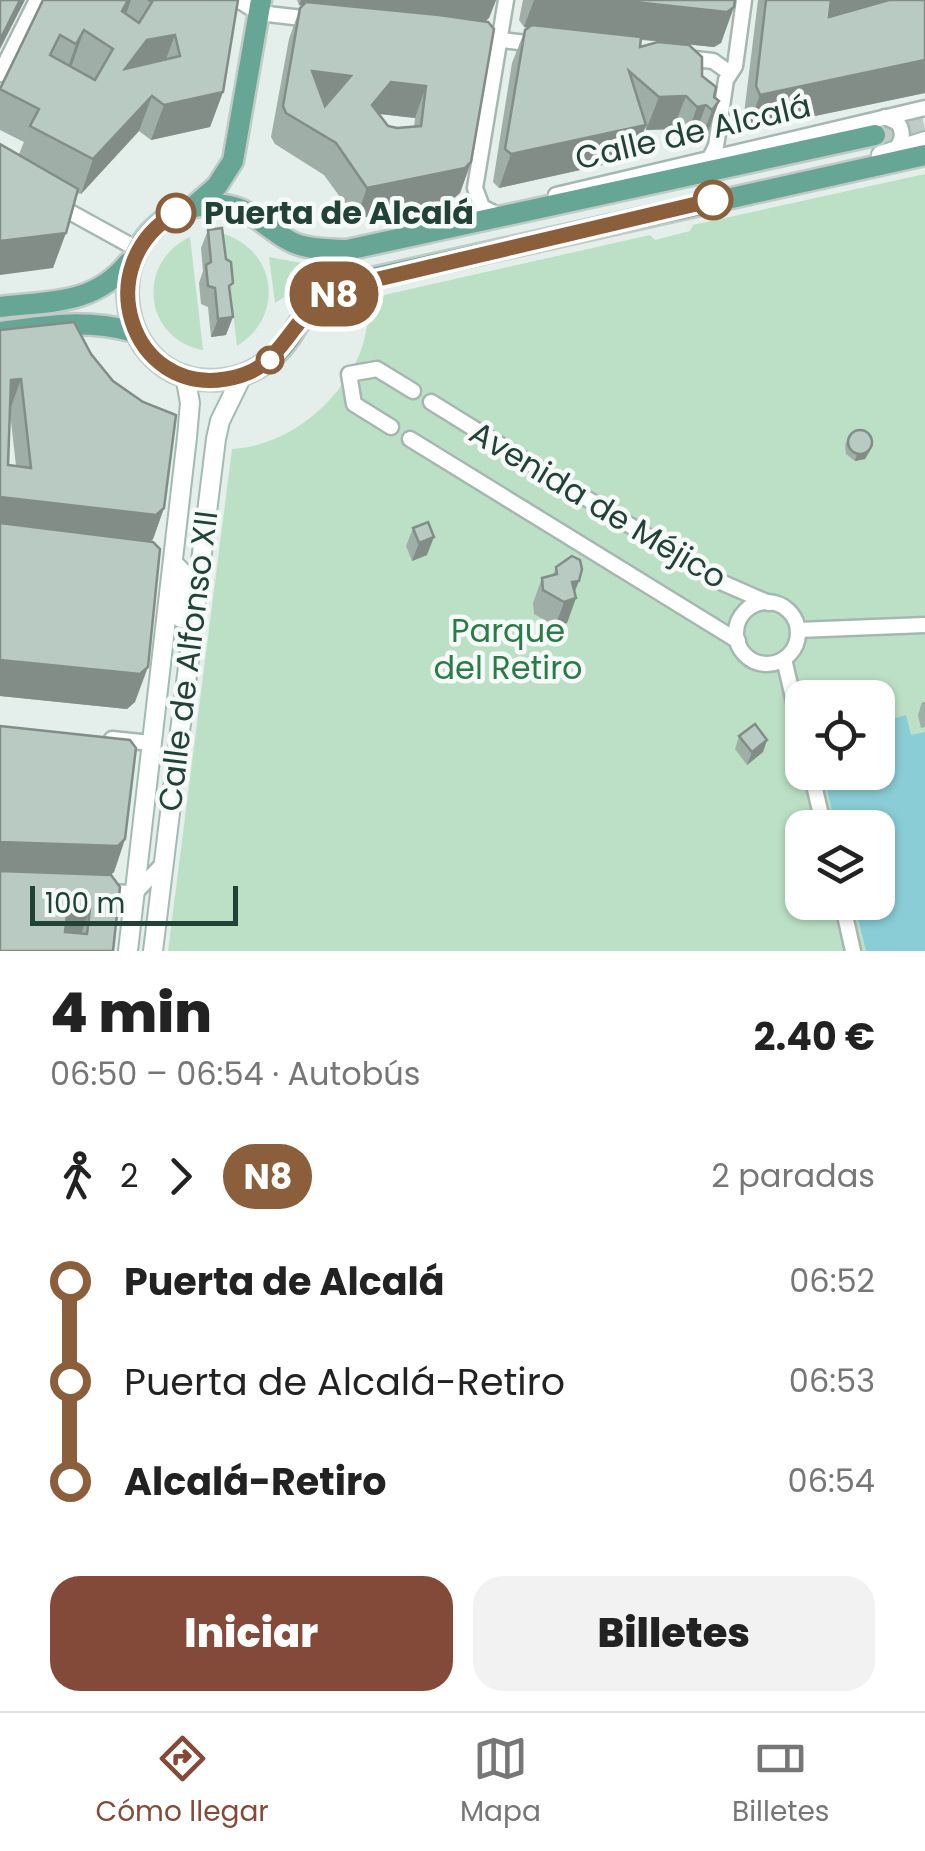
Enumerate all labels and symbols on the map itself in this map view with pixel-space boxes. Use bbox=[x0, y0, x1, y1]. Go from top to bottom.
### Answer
street label: Calle de Alcalá bbox=[571, 83, 815, 180]
unlabelled marker bbox=[694, 181, 732, 219]
place label: Puerta de Alcalá bbox=[204, 190, 474, 235]
marker: Puerta de Alcalá bbox=[157, 194, 195, 232]
line badge: N8 bbox=[289, 262, 379, 326]
unlabelled marker bbox=[257, 347, 283, 373]
street label: Avenida de Méjico bbox=[461, 410, 735, 599]
street label: Calle de Alfonso XII bbox=[147, 508, 228, 814]
park label: Parque del Retiro bbox=[433, 608, 583, 690]
scale bar bbox=[30, 881, 238, 926]

